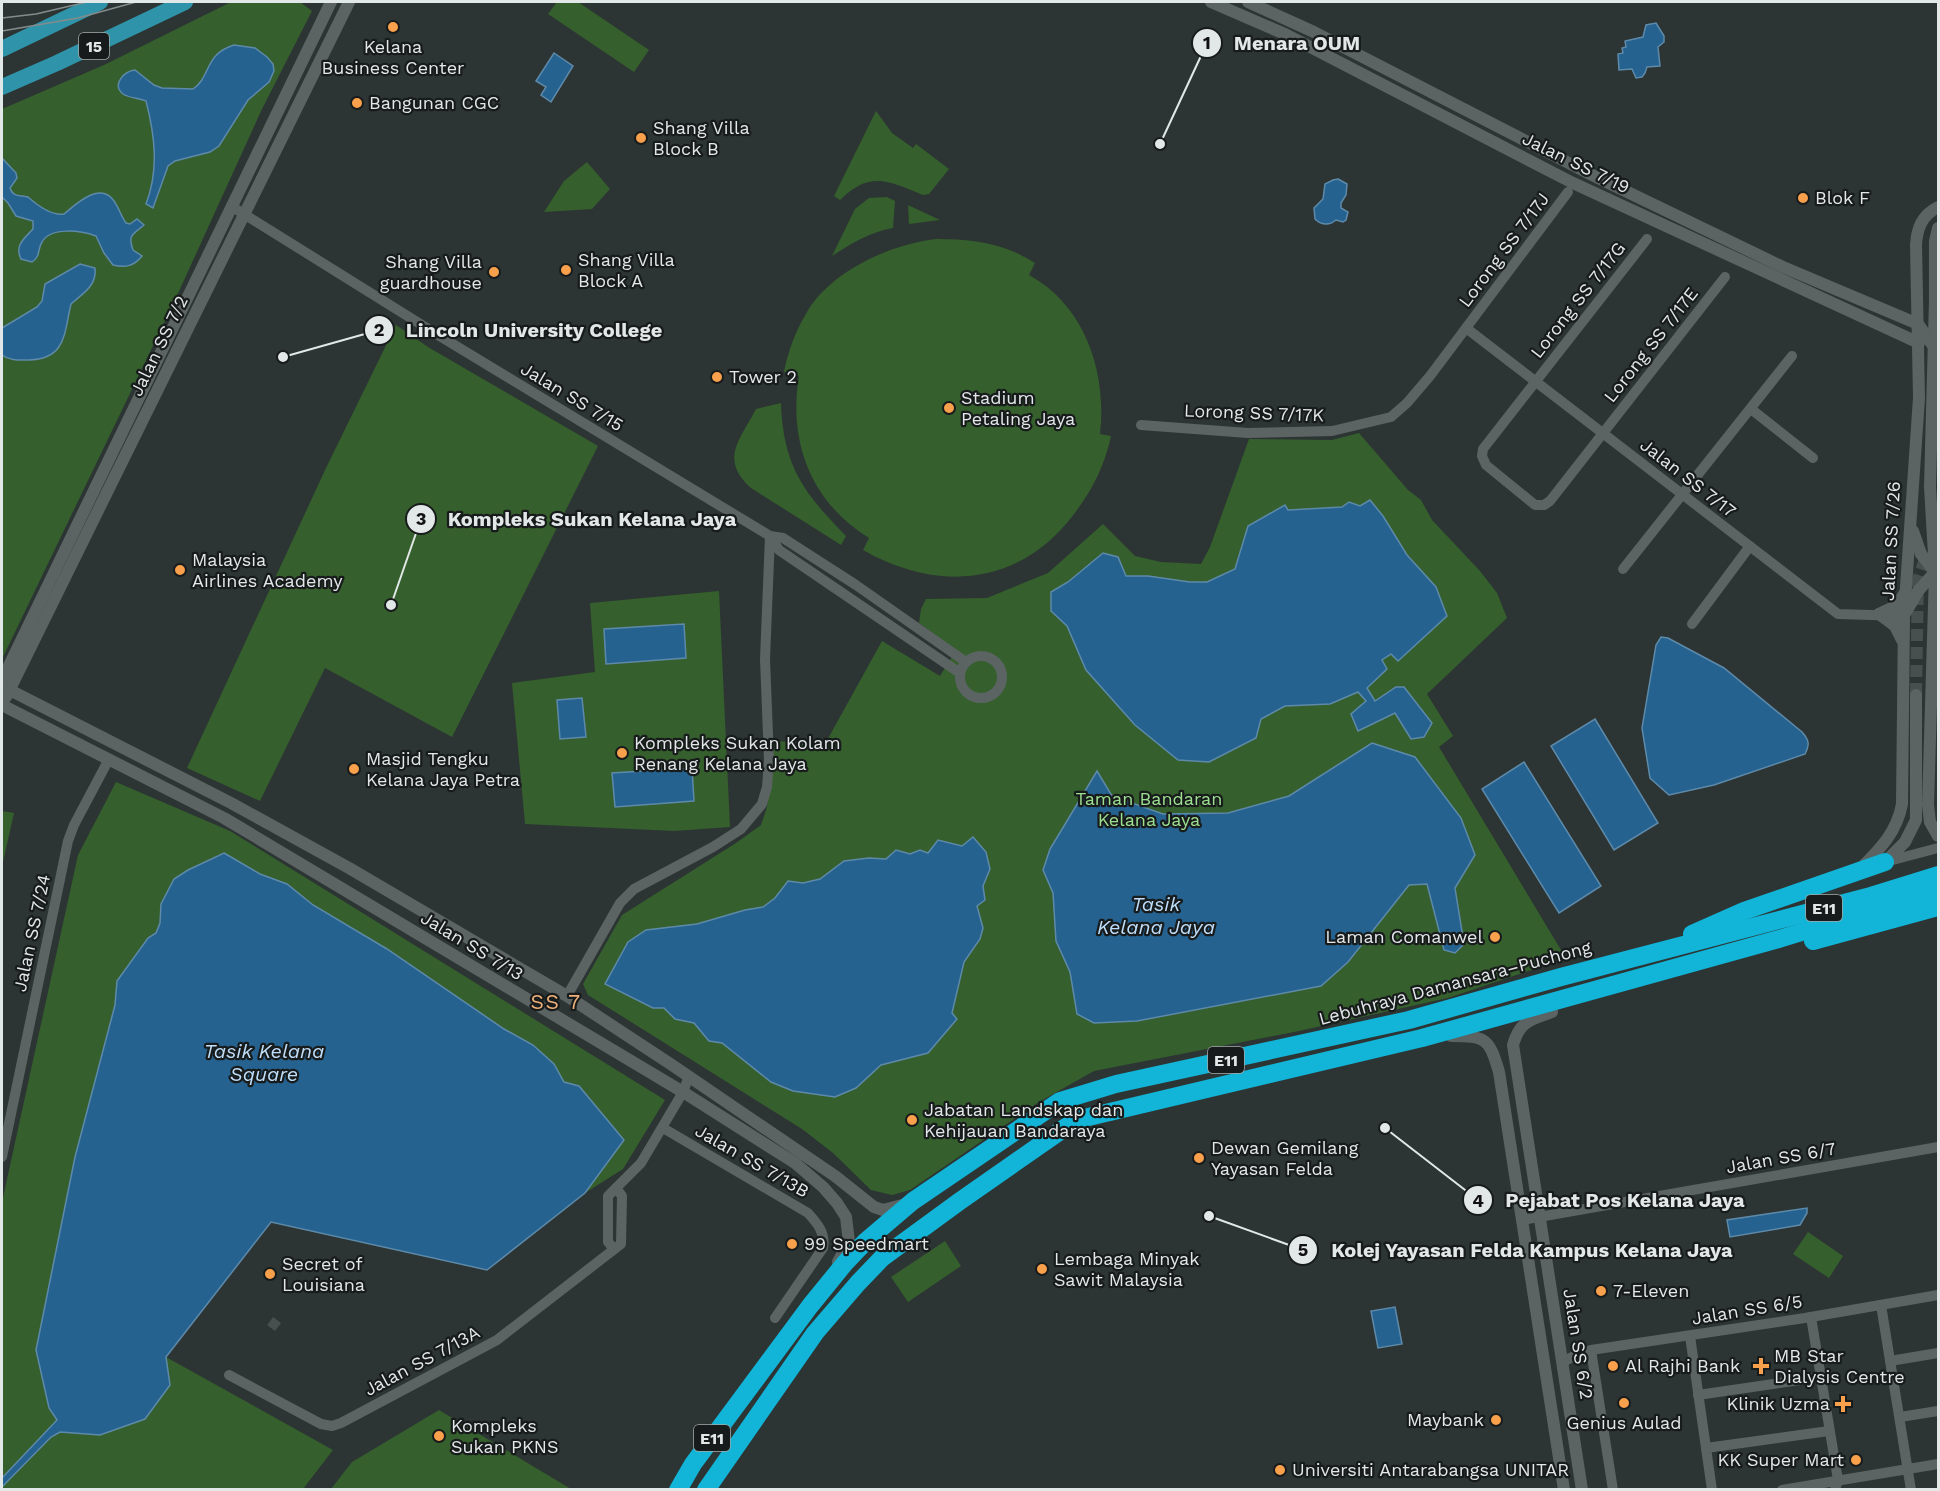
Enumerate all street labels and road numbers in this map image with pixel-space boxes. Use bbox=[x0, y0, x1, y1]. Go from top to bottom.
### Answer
road number: 15 bbox=[79, 33, 109, 59]
street label: Jalan SS 7/19 bbox=[1519, 128, 1633, 198]
street label: Lorong SS 7/17J bbox=[1454, 188, 1553, 311]
street label: Lorong SS 7/17G bbox=[1526, 238, 1629, 362]
street label: Lorong SS 7/17E bbox=[1599, 283, 1702, 406]
street label: Jalan SS 7/2 bbox=[125, 292, 192, 399]
street label: Jalan SS 7/15 bbox=[517, 358, 627, 435]
street label: Lorong SS 7/17K bbox=[1184, 400, 1325, 425]
street label: Jalan SS 7/17 bbox=[1636, 434, 1740, 521]
street label: Jalan SS 7/26 bbox=[1877, 481, 1904, 601]
street label: Jalan SS 7/24 bbox=[9, 872, 54, 993]
road number: E11 bbox=[1806, 895, 1842, 921]
street label: Jalan SS 7/13 bbox=[417, 907, 527, 984]
street label: Lebuhraya Damansara–Puchong bbox=[1316, 936, 1594, 1029]
road number: E11 bbox=[1208, 1047, 1244, 1073]
street label: Jalan SS 7/13B bbox=[692, 1120, 813, 1202]
street label: Jalan SS 6/7 bbox=[1724, 1138, 1837, 1177]
street label: Jalan SS 6/2 bbox=[1559, 1287, 1598, 1401]
street label: Jalan SS 6/5 bbox=[1690, 1290, 1804, 1329]
street label: Jalan SS 7/13A bbox=[360, 1321, 483, 1400]
road number: E11 bbox=[694, 1425, 730, 1451]

